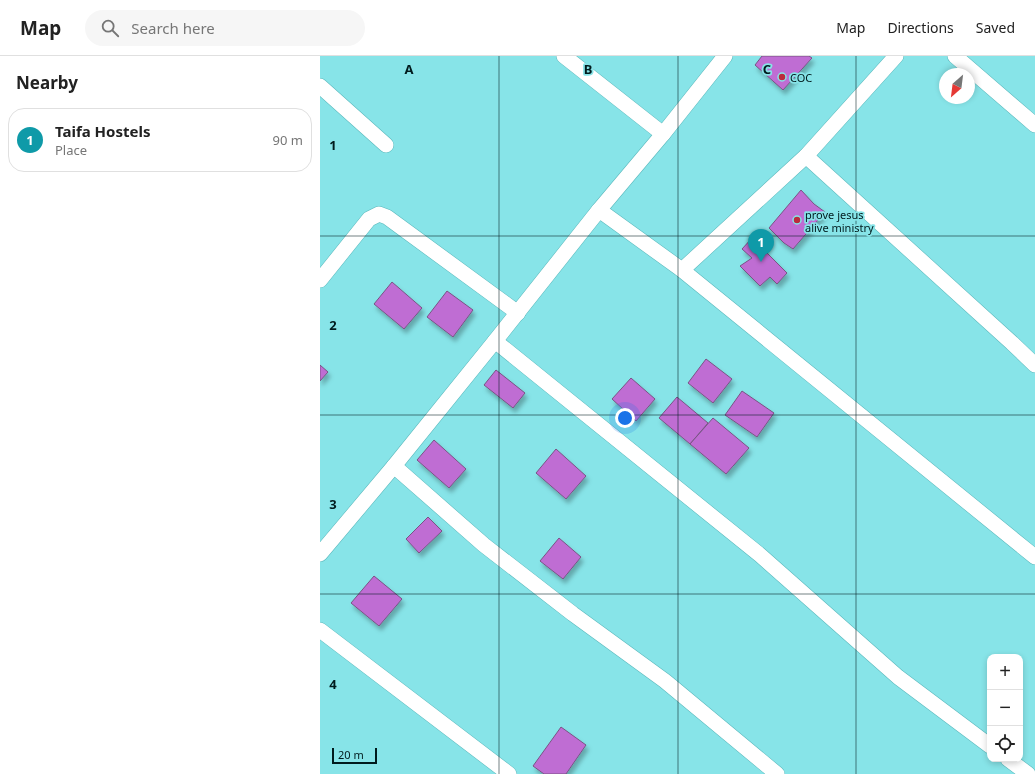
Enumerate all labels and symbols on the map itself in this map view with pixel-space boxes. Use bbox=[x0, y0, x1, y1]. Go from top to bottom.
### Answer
text: A bbox=[405, 60, 414, 78]
text: B bbox=[584, 60, 592, 78]
text: C bbox=[763, 60, 771, 78]
north arrow bbox=[939, 68, 975, 104]
place label: COC bbox=[790, 70, 812, 85]
marker: COC bbox=[777, 72, 787, 82]
text: 1 bbox=[329, 136, 337, 154]
place label: prove jesus alive ministry bbox=[805, 207, 874, 235]
marker: prove jesus alive ministry bbox=[792, 215, 802, 225]
pin: 1 bbox=[748, 229, 774, 262]
text: 2 bbox=[329, 316, 337, 334]
your location bbox=[615, 408, 635, 428]
text: 3 bbox=[329, 495, 337, 513]
text: 4 bbox=[329, 675, 337, 693]
scale bar bbox=[332, 746, 377, 765]

